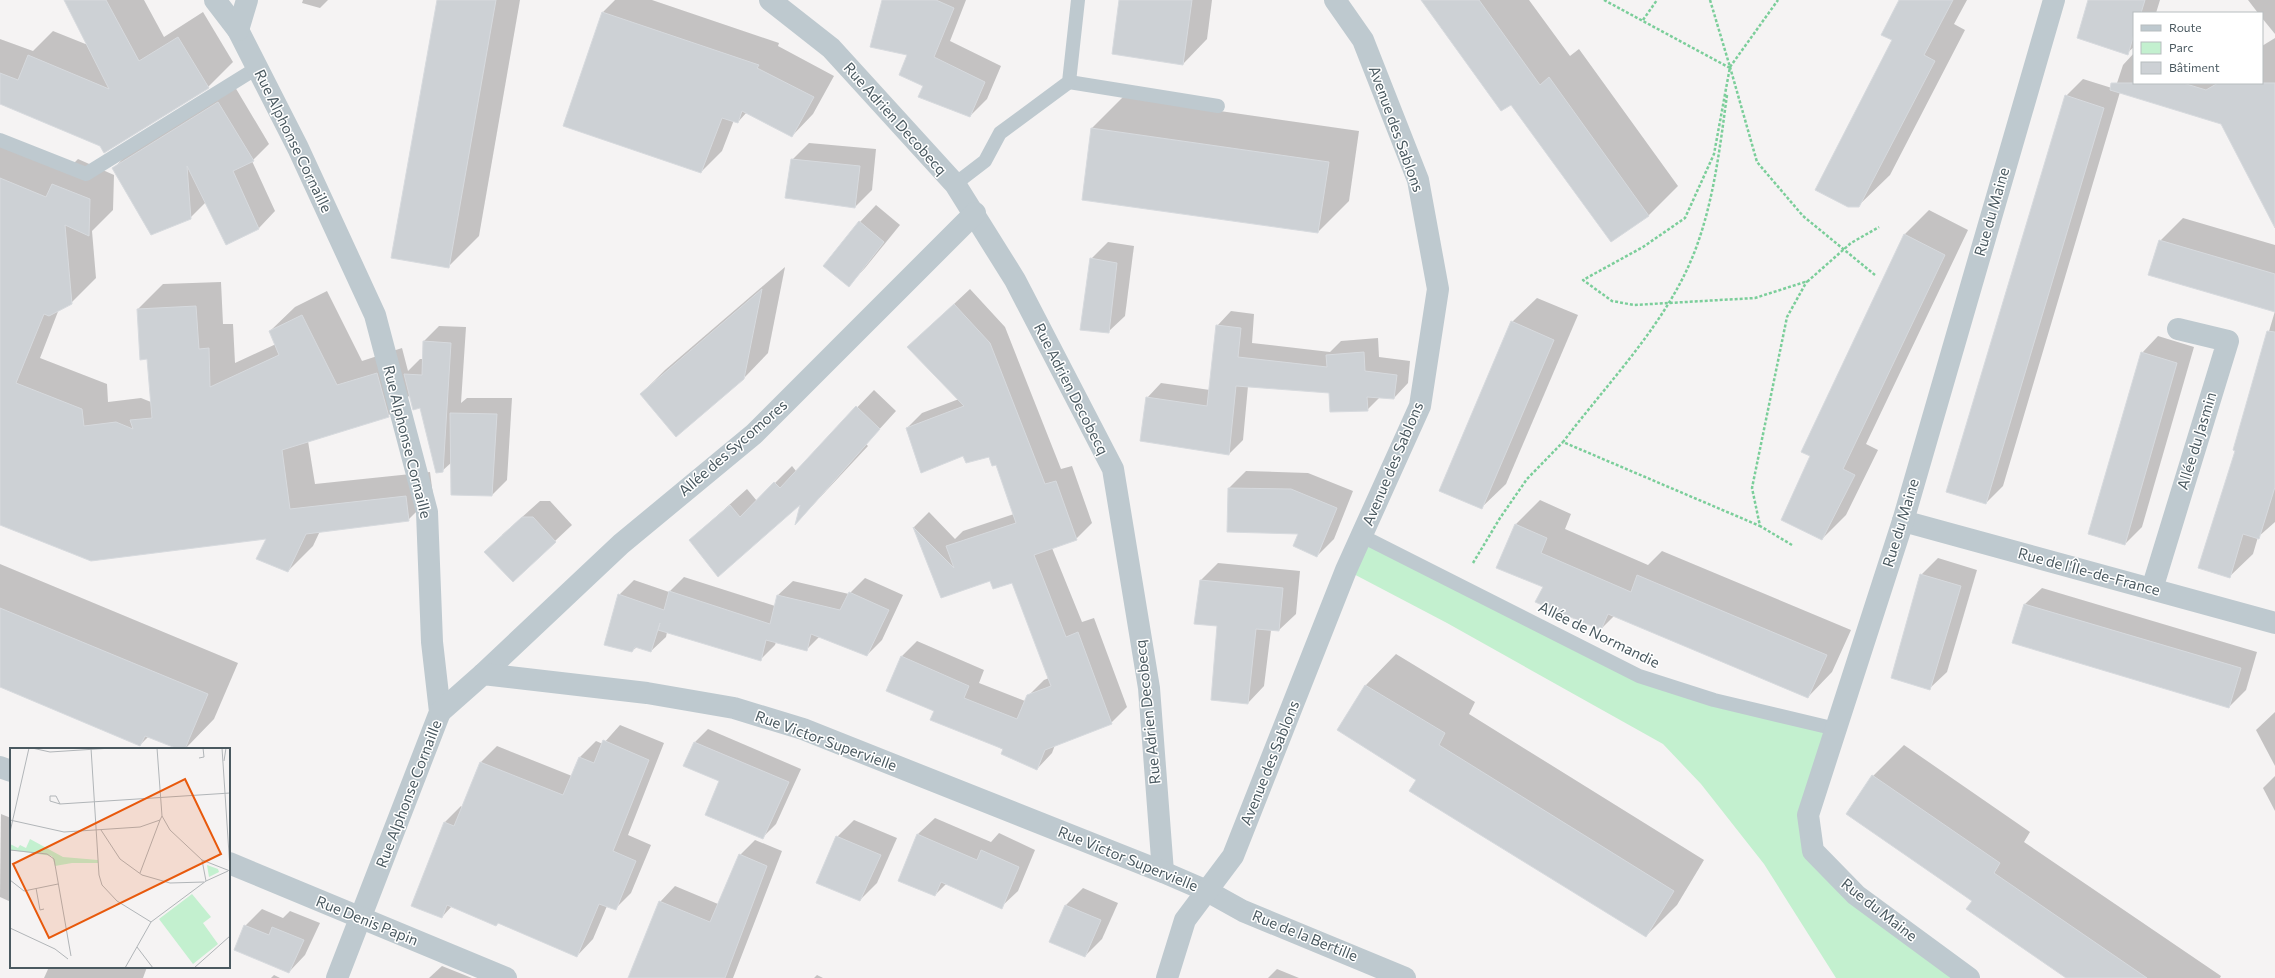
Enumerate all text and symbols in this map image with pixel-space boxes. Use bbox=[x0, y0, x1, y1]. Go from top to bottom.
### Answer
legend bbox=[2133, 12, 2263, 84]
text: Route bbox=[2169, 20, 2202, 34]
text: Parc bbox=[2169, 40, 2193, 54]
street label: Rue Adrien Decobecq bbox=[840, 58, 951, 178]
text: Bâtiment bbox=[2169, 60, 2220, 74]
street label: Avenue des Sablons bbox=[1366, 63, 1428, 194]
street label: Rue Alphonse Cornaille bbox=[251, 66, 336, 215]
street label: Rue du Maine bbox=[1970, 165, 2012, 258]
street label: Rue Adrien Decobecq bbox=[1031, 320, 1113, 457]
street label: Rue Alphonse Cornaille bbox=[380, 363, 436, 520]
street label: Allée du Jasmin bbox=[2173, 390, 2219, 492]
street label: Allée des Sycomores bbox=[674, 395, 790, 499]
street label: Avenue des Sablons bbox=[1358, 399, 1426, 528]
street label: Rue du Maine bbox=[1878, 476, 1922, 569]
street label: Rue de l'Île-de-France bbox=[2016, 542, 2163, 599]
street label: Allée de Normandie bbox=[1536, 597, 1663, 671]
street label: Rue Adrien Decobecq bbox=[1130, 639, 1164, 785]
street label: Avenue des Sablons bbox=[1236, 698, 1302, 828]
street label: Rue Victor Supervielle bbox=[753, 706, 900, 774]
street label: Rue Alphonse Cornaille bbox=[372, 717, 445, 870]
inset map bbox=[10, 748, 230, 968]
street label: Rue Victor Supervielle bbox=[1056, 822, 1201, 894]
street label: Rue du Maine bbox=[1838, 874, 1921, 945]
street label: Rue Denis Papin bbox=[314, 891, 421, 949]
street label: Rue de la Bertille bbox=[1250, 906, 1361, 964]

